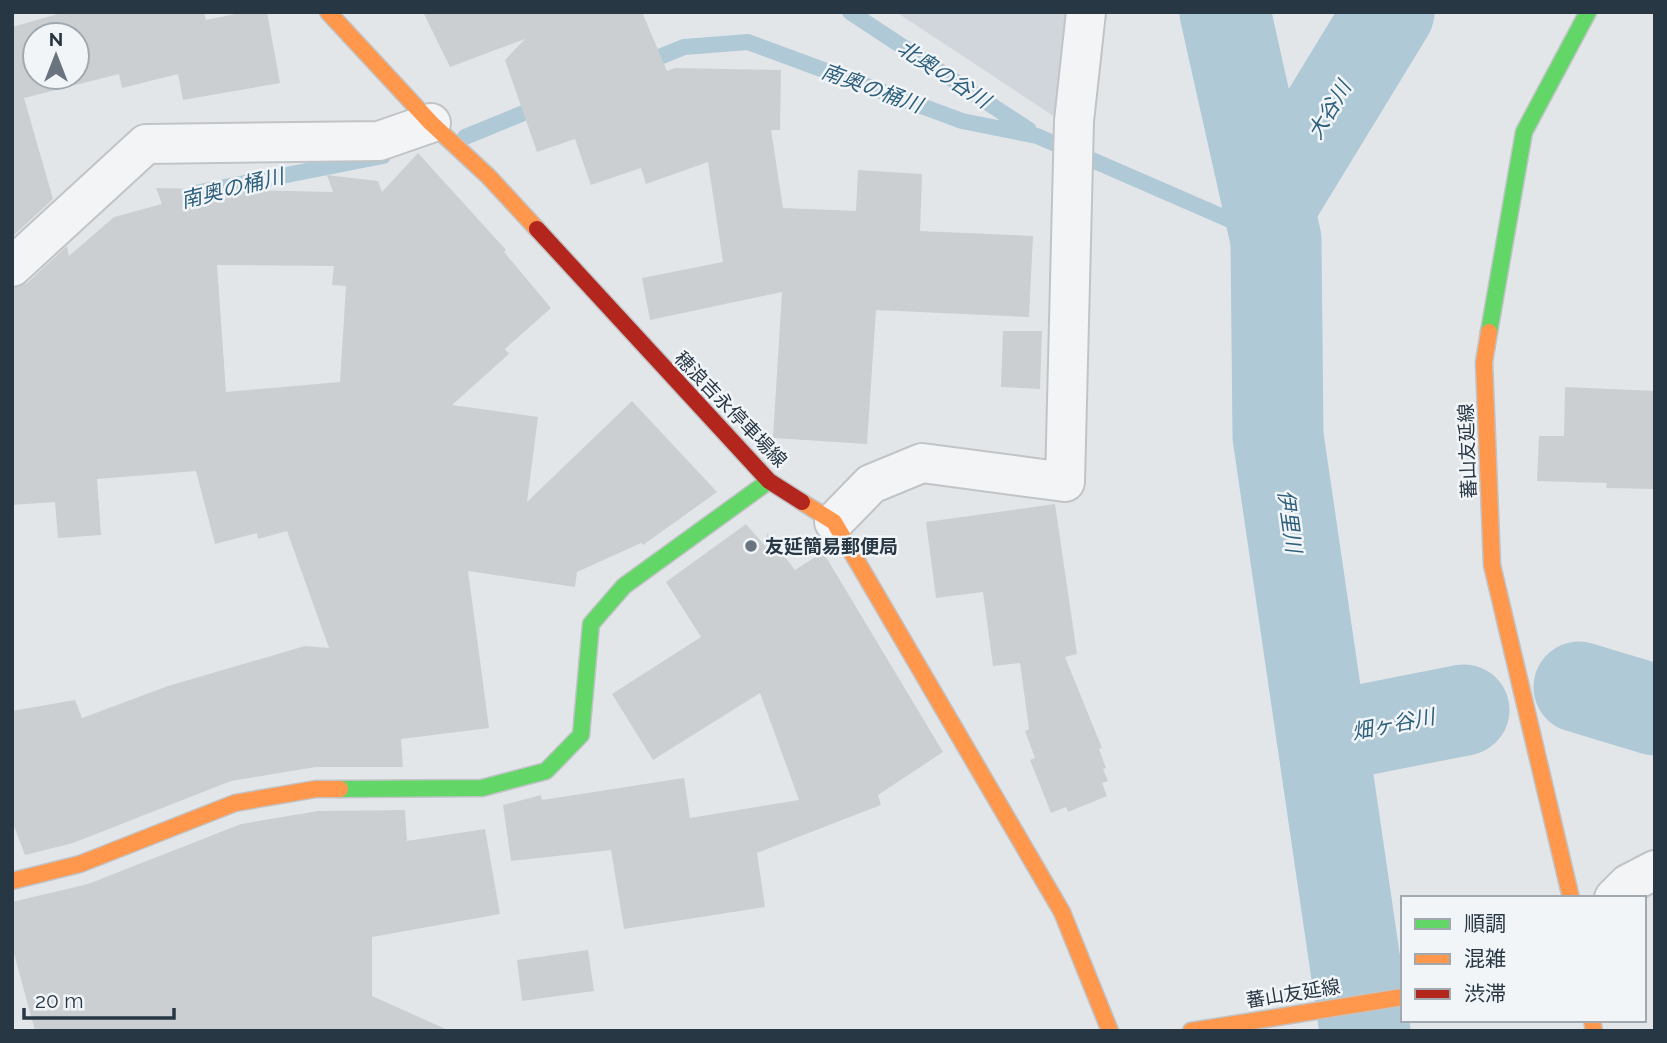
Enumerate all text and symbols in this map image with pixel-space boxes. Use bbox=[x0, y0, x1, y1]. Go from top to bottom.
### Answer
north arrow bbox=[21, 21, 91, 91]
text: N bbox=[49, 28, 63, 50]
water label: 北奥の谷川 bbox=[893, 35, 997, 114]
water label: 南奥の桶川 bbox=[818, 58, 927, 118]
water label: 大谷川 bbox=[1302, 75, 1357, 143]
water label: 南奥の桶川 bbox=[178, 163, 288, 213]
street label: 穂浪吉永停車場線 bbox=[670, 347, 792, 471]
street label: 蕃山友延線 bbox=[1454, 403, 1480, 499]
water label: 伊里川 bbox=[1273, 488, 1307, 556]
place label: 友延簡易郵便局 bbox=[765, 535, 898, 557]
marker: 友延簡易郵便局 bbox=[743, 538, 759, 554]
water label: 畑ヶ谷川 bbox=[1349, 703, 1439, 744]
legend bbox=[1401, 896, 1646, 1022]
text: 順調 bbox=[1464, 911, 1506, 936]
text: 混雑 bbox=[1464, 946, 1506, 971]
street label: 蕃山友延線 bbox=[1244, 975, 1342, 1011]
scale bar bbox=[24, 976, 175, 1020]
text: 渋滞 bbox=[1464, 981, 1506, 1006]
text: 20 m bbox=[35, 988, 83, 1013]

